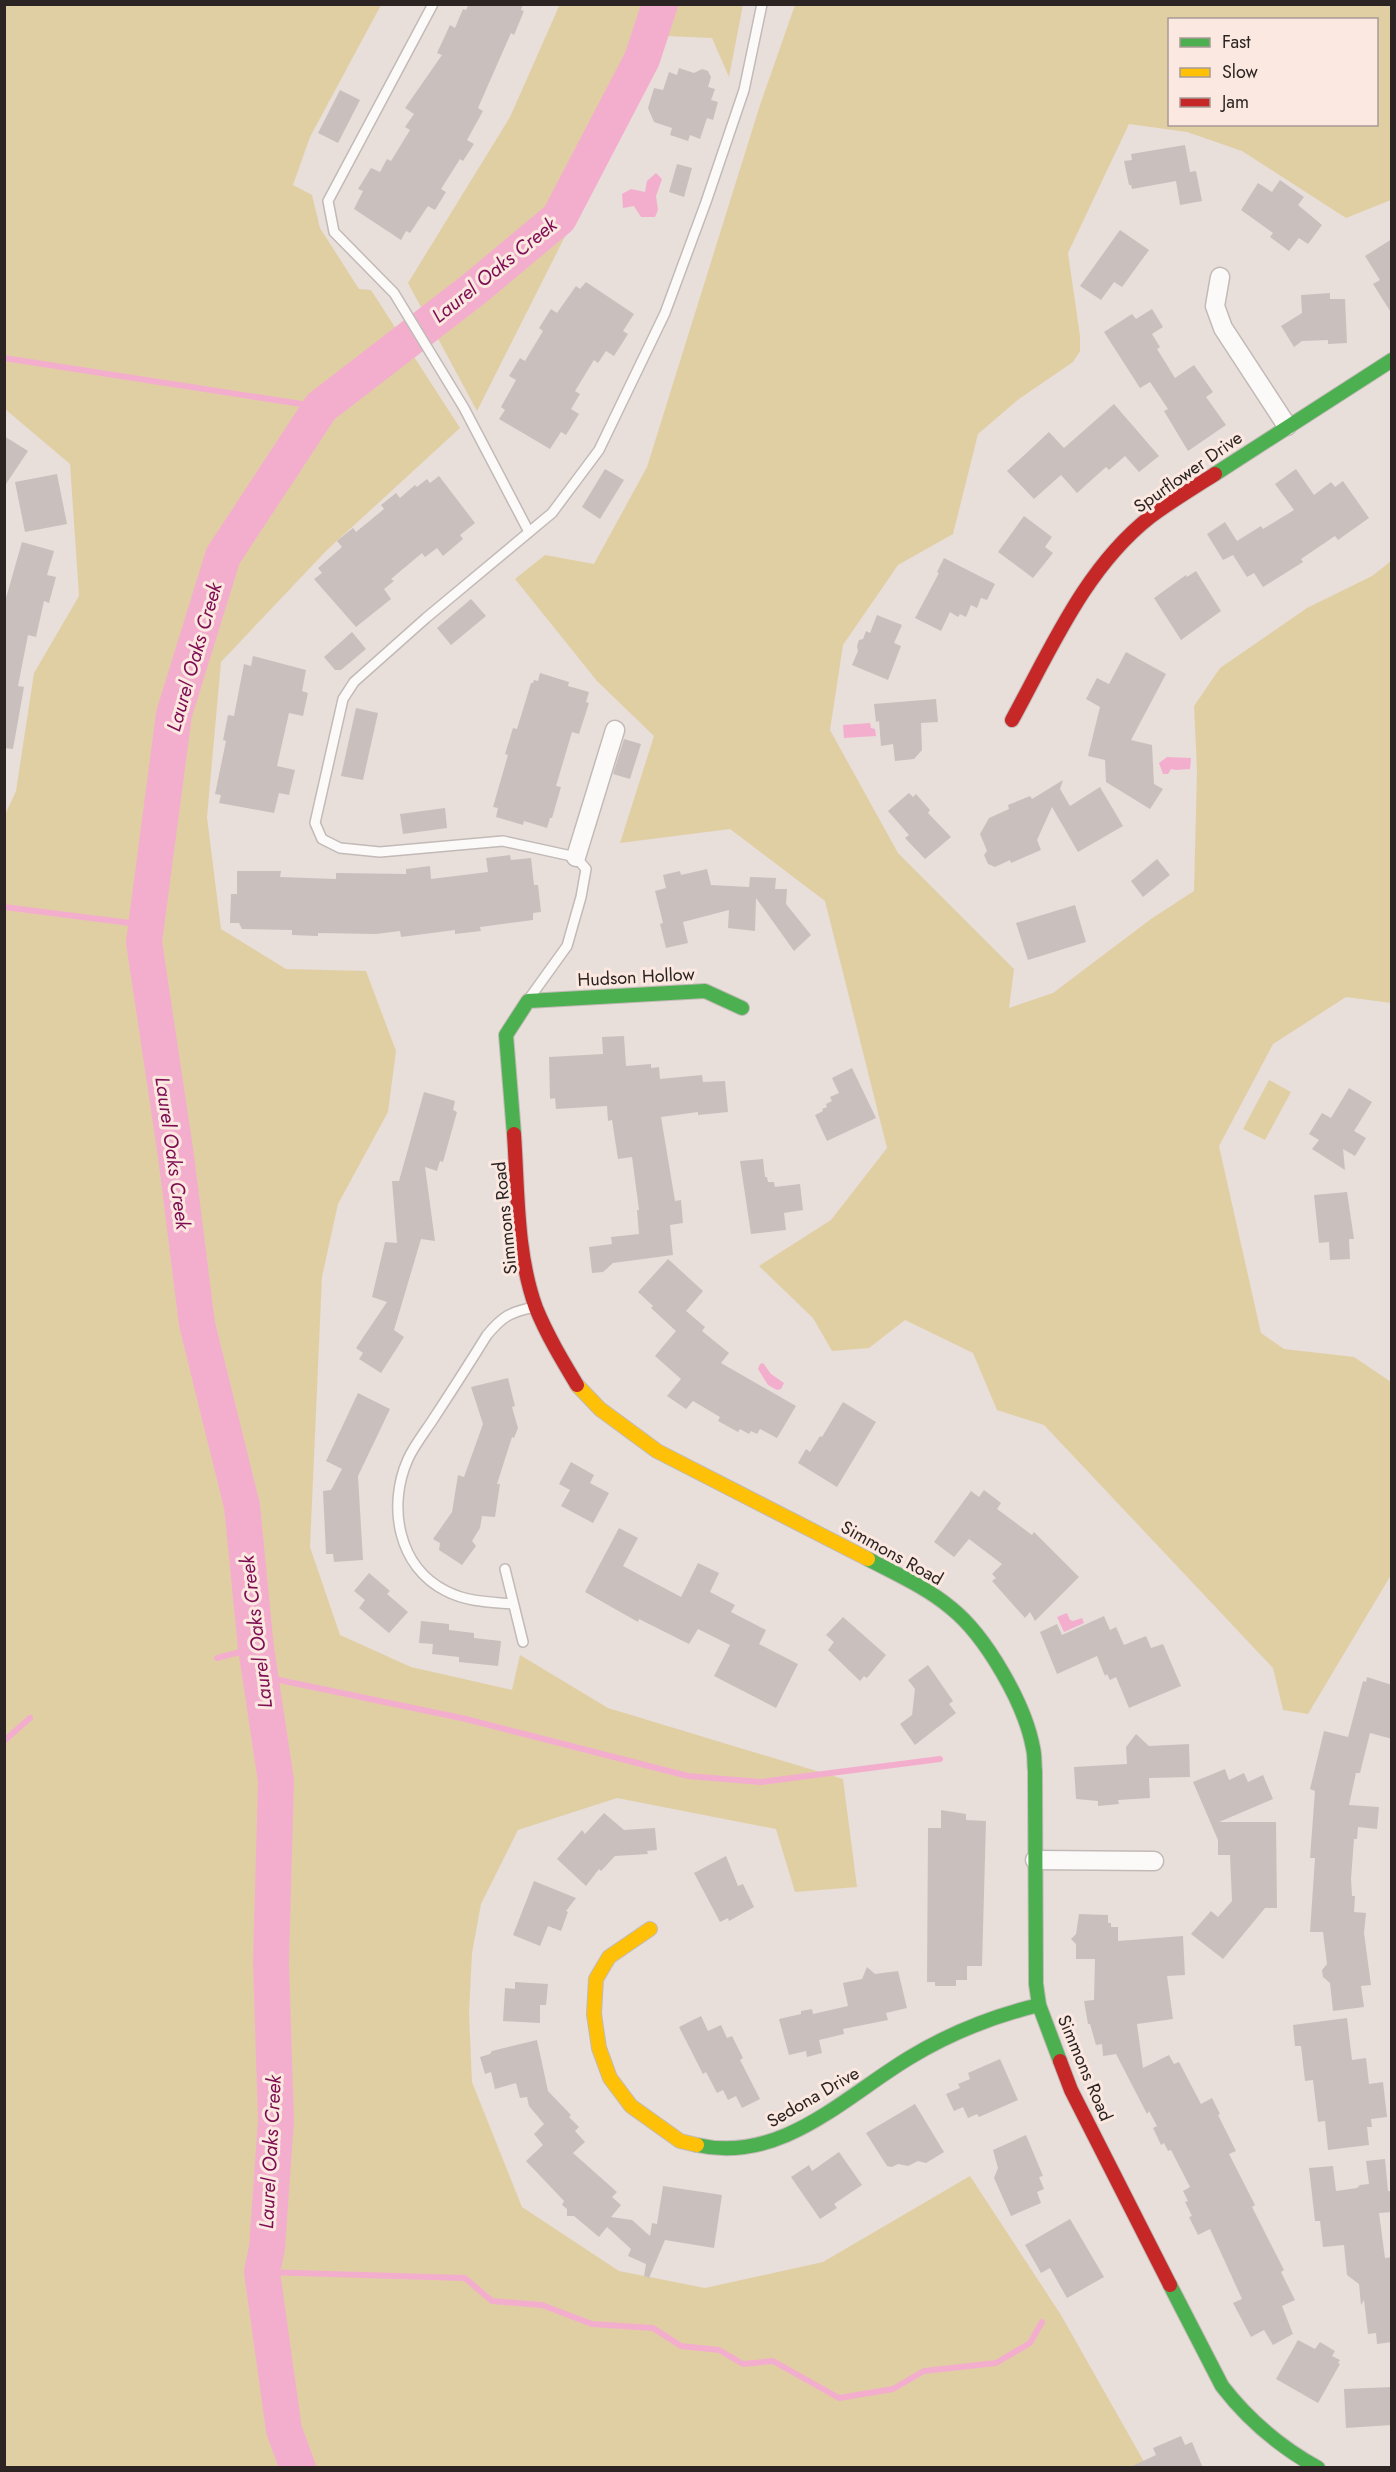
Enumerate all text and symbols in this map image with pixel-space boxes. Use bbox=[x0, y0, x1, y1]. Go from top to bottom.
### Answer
legend bbox=[1168, 18, 1378, 126]
text: Fast bbox=[1222, 29, 1251, 55]
text: Slow bbox=[1222, 59, 1259, 85]
text: Jam bbox=[1220, 89, 1249, 115]
water label: Laurel Oaks Creek bbox=[425, 210, 564, 330]
street label: Spurflower Drive bbox=[1128, 425, 1248, 519]
water label: Laurel Oaks Creek bbox=[159, 578, 230, 735]
street label: Hudson Hollow bbox=[577, 961, 696, 993]
water label: Laurel Oaks Creek bbox=[147, 1075, 198, 1233]
street label: Simmons Road bbox=[486, 1160, 524, 1276]
street label: Simmons Road bbox=[836, 1514, 948, 1592]
water label: Laurel Oaks Creek bbox=[233, 1552, 280, 1710]
street label: Simmons Road bbox=[1051, 2011, 1119, 2125]
street label: Sedona Drive bbox=[762, 2060, 864, 2134]
water label: Laurel Oaks Creek bbox=[252, 2073, 289, 2230]

